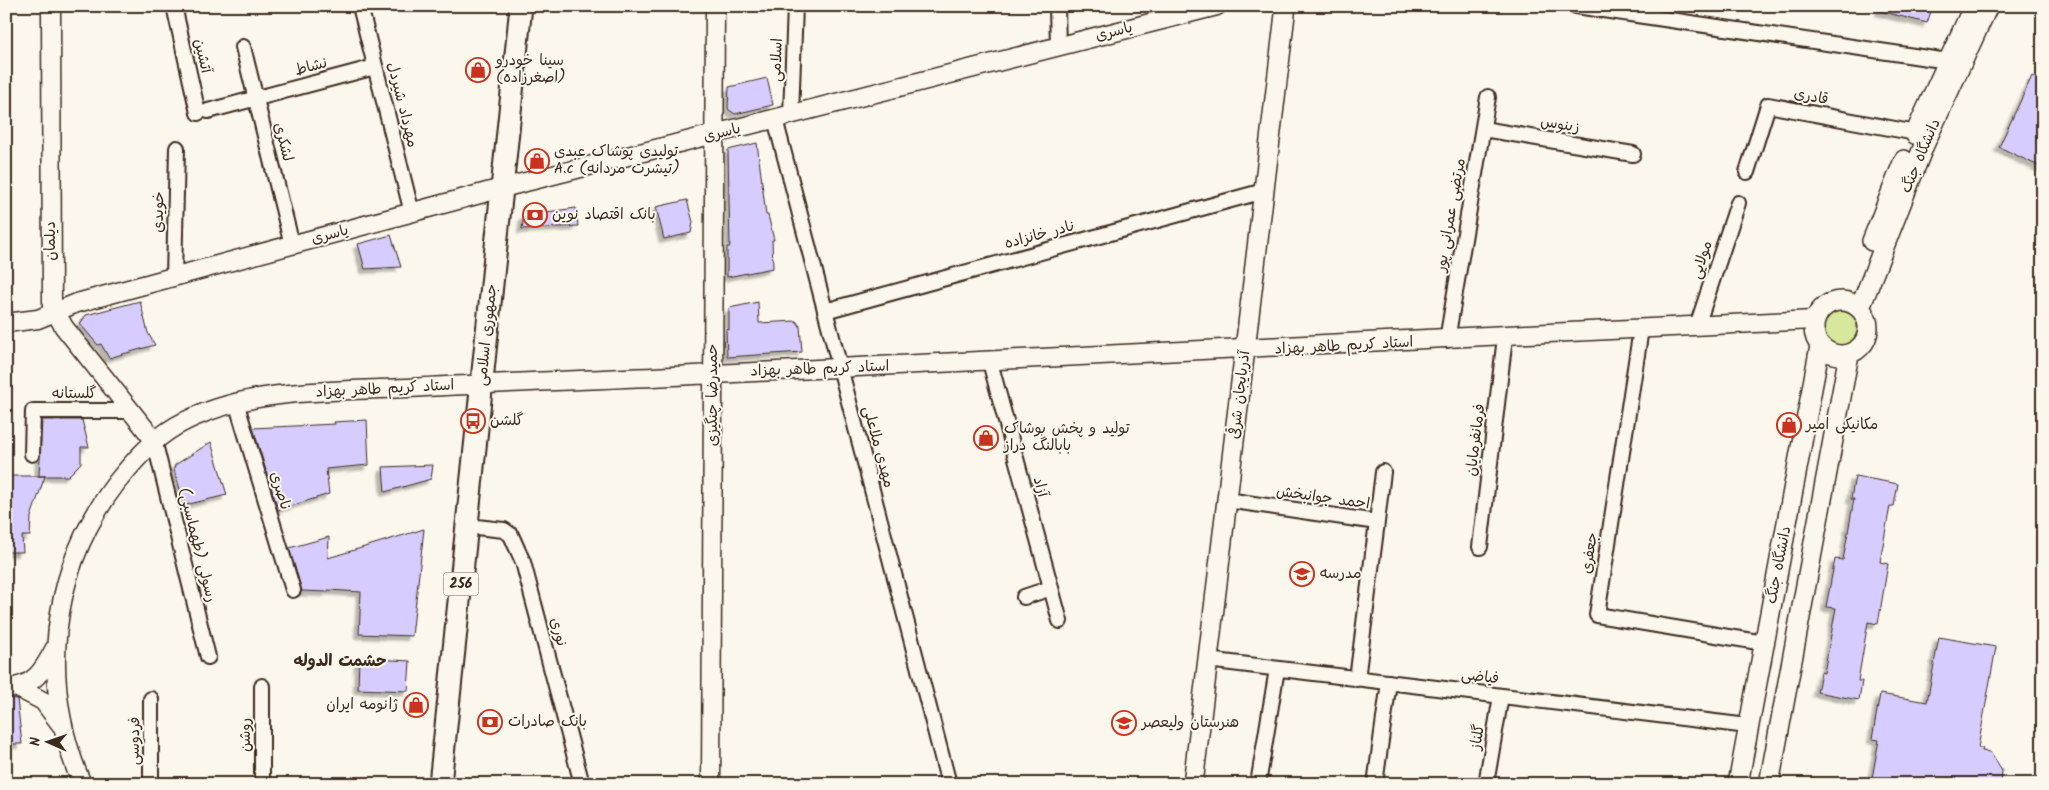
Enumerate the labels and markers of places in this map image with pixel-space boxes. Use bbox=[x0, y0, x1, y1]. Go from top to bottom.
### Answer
place label: سینا خودرو (اصغرزاده) bbox=[495, 49, 566, 90]
shop icon: سینا خودرو (اصغرزاده) bbox=[465, 57, 491, 83]
place label: تولیدی پوشاک عبدی A.c (تیشرت مردانه) bbox=[554, 140, 680, 181]
shop icon: تولیدی پوشاک عبدی A.c (تیشرت مردانه) bbox=[524, 148, 550, 174]
bank icon: بانک اقتصاد نوین bbox=[522, 202, 548, 228]
place label: بانک اقتصاد نوین bbox=[552, 203, 656, 227]
bus stop icon: گلشن bbox=[460, 408, 486, 434]
place label: گلشن bbox=[490, 409, 524, 433]
shop icon: مکانیکی امیر bbox=[1776, 412, 1802, 438]
place label: مکانیکی امیر bbox=[1804, 413, 1878, 437]
place label: تولید و پخش پوشاک بابالنگ دراز bbox=[1003, 417, 1130, 458]
shop icon: تولید و پخش پوشاک بابالنگ دراز bbox=[973, 425, 999, 451]
school or university icon: مدرسه bbox=[1289, 561, 1315, 587]
place label: مدرسه bbox=[1320, 562, 1361, 586]
shop icon: ژانومه ایران bbox=[403, 692, 429, 718]
place label: ژانومه ایران bbox=[326, 693, 398, 717]
bank icon: بانک صادرات bbox=[477, 709, 503, 735]
place label: بانک صادرات bbox=[508, 710, 587, 734]
school or university icon: هنرستان ولیعصر bbox=[1111, 710, 1137, 736]
place label: هنرستان ولیعصر bbox=[1140, 711, 1239, 735]

